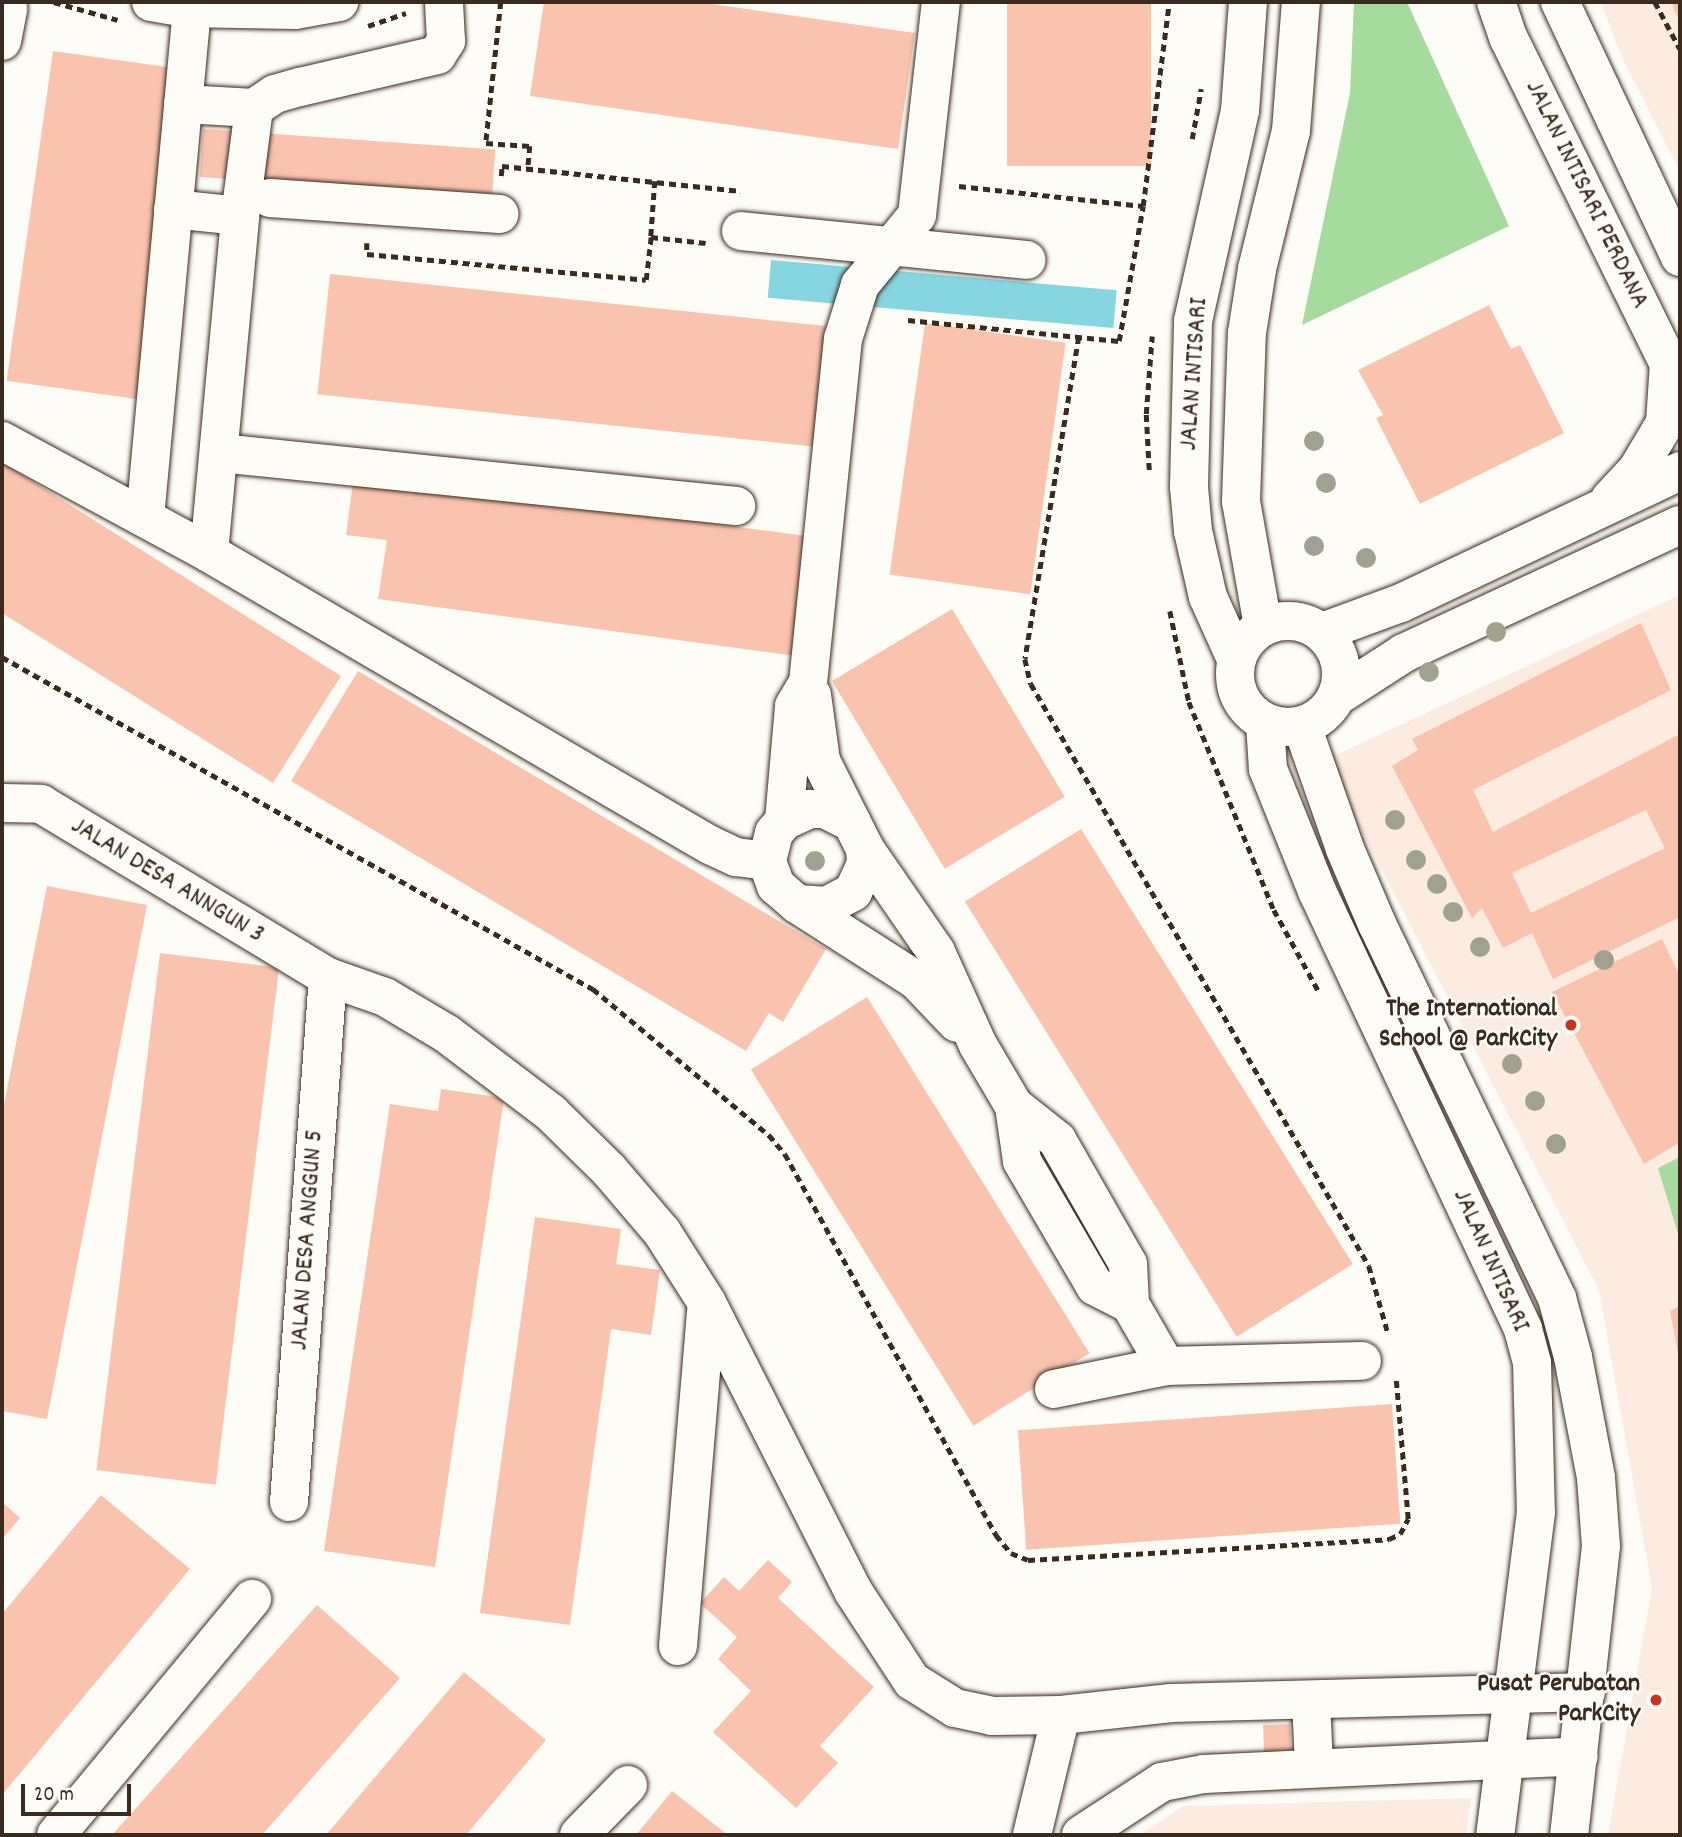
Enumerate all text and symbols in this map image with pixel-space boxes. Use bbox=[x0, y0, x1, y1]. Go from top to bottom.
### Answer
street label: JALAN INTISARI PERDANA bbox=[1517, 76, 1655, 314]
street label: JALAN INTISARI bbox=[1174, 297, 1216, 451]
street label: JALAN DESA ANNGUN 3 bbox=[65, 811, 269, 951]
place label: The International School @ ParkCity bbox=[1379, 994, 1557, 1056]
marker: The International School @ ParkCity bbox=[1563, 1017, 1579, 1033]
street label: JALAN DESA ANGGUN 5 bbox=[285, 1129, 331, 1351]
street label: JALAN INTISARI bbox=[1445, 1185, 1535, 1337]
place label: Pusat Perubatan ParkCity bbox=[1477, 1669, 1640, 1730]
marker: Pusat Perubatan ParkCity bbox=[1646, 1690, 1666, 1710]
scale bar bbox=[24, 1770, 135, 1814]
text: 20 m bbox=[34, 1781, 74, 1811]

